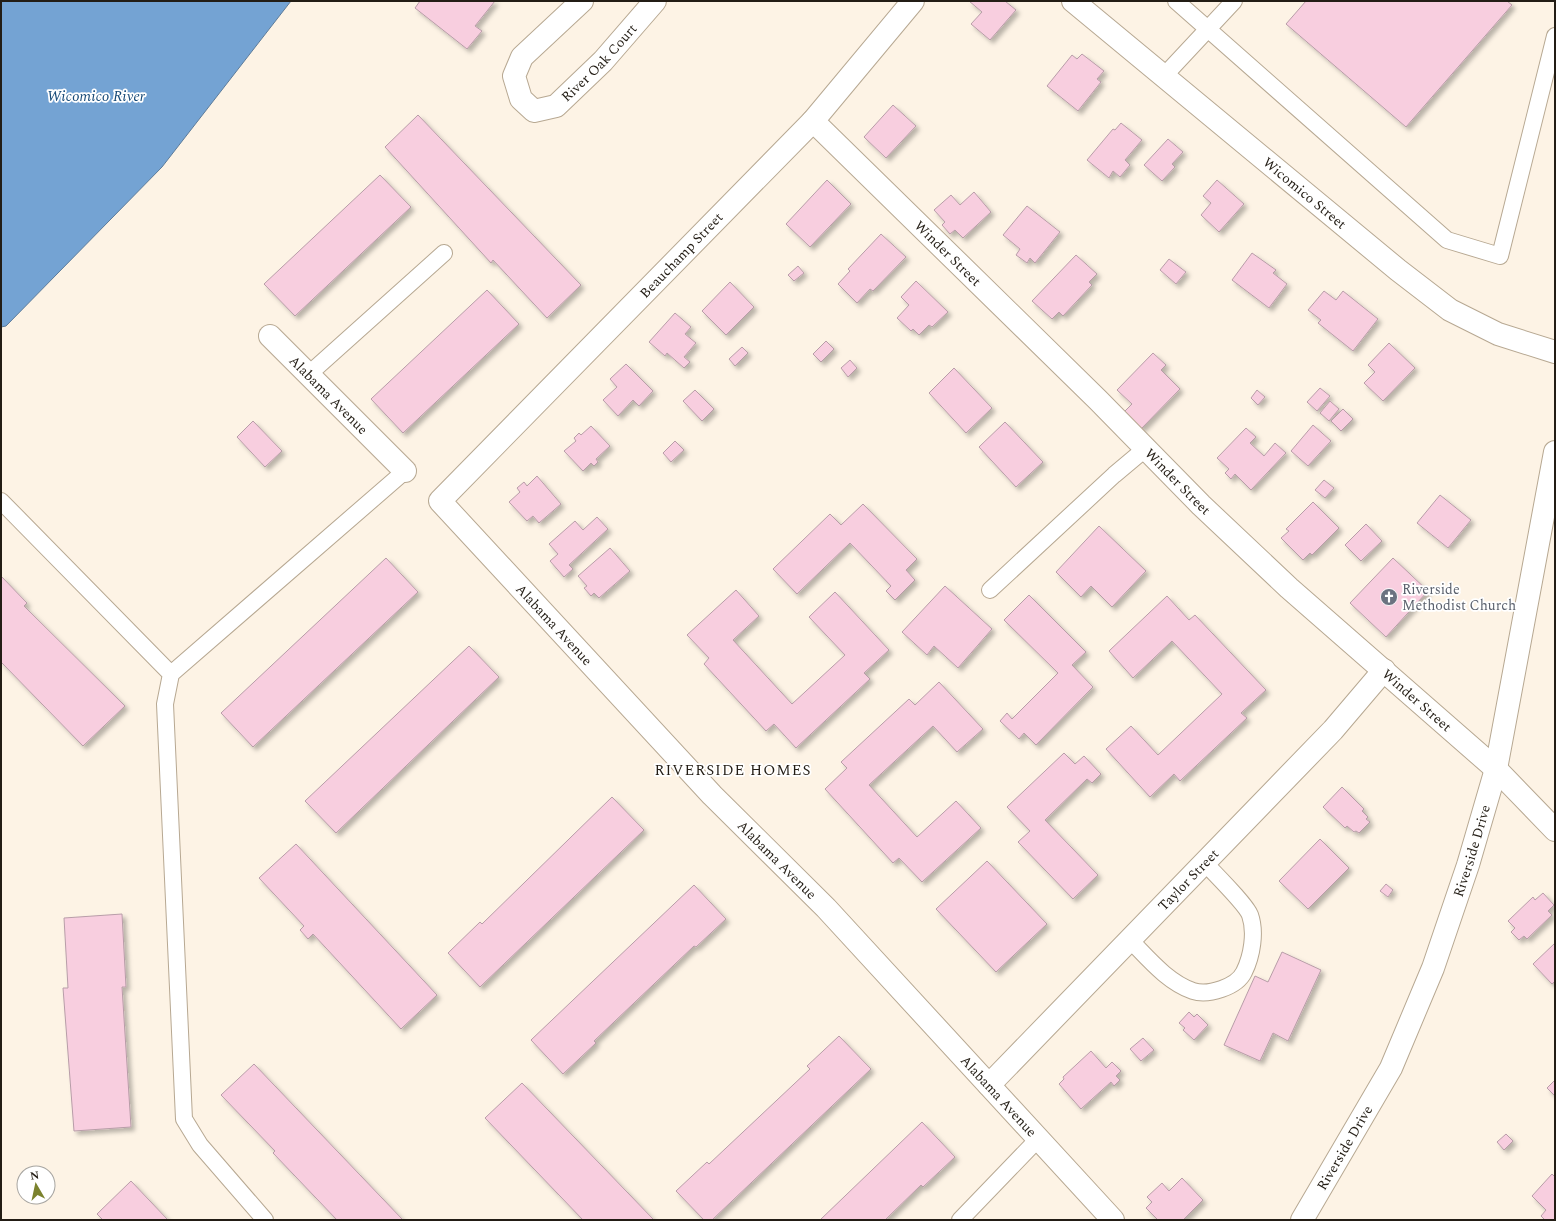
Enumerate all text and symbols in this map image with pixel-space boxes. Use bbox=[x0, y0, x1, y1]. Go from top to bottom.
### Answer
street label: River Oak Court bbox=[556, 19, 642, 107]
water label: Wicomico River bbox=[47, 85, 146, 108]
street label: Wicomico Street bbox=[1258, 152, 1351, 234]
street label: Beauchamp Street bbox=[635, 207, 728, 303]
street label: Winder Street bbox=[909, 216, 986, 291]
street label: Alabama Avenue bbox=[284, 351, 373, 440]
street label: Winder Street bbox=[1140, 444, 1215, 520]
street label: Alabama Avenue bbox=[511, 579, 597, 671]
place label: Riverside Methodist Church bbox=[1402, 579, 1516, 616]
church icon: Riverside Methodist Church bbox=[1379, 587, 1399, 607]
street label: Winder Street bbox=[1377, 664, 1456, 737]
district label: RIVERSIDE HOMES bbox=[655, 759, 811, 782]
street label: Riverside Drive bbox=[1448, 802, 1496, 900]
street label: Alabama Avenue bbox=[732, 816, 822, 904]
street label: Taylor Street bbox=[1153, 844, 1224, 916]
street label: Alabama Avenue bbox=[955, 1051, 1042, 1142]
street label: Riverside Drive bbox=[1312, 1101, 1378, 1194]
north arrow bbox=[16, 1165, 56, 1205]
text: N bbox=[29, 1167, 40, 1185]

